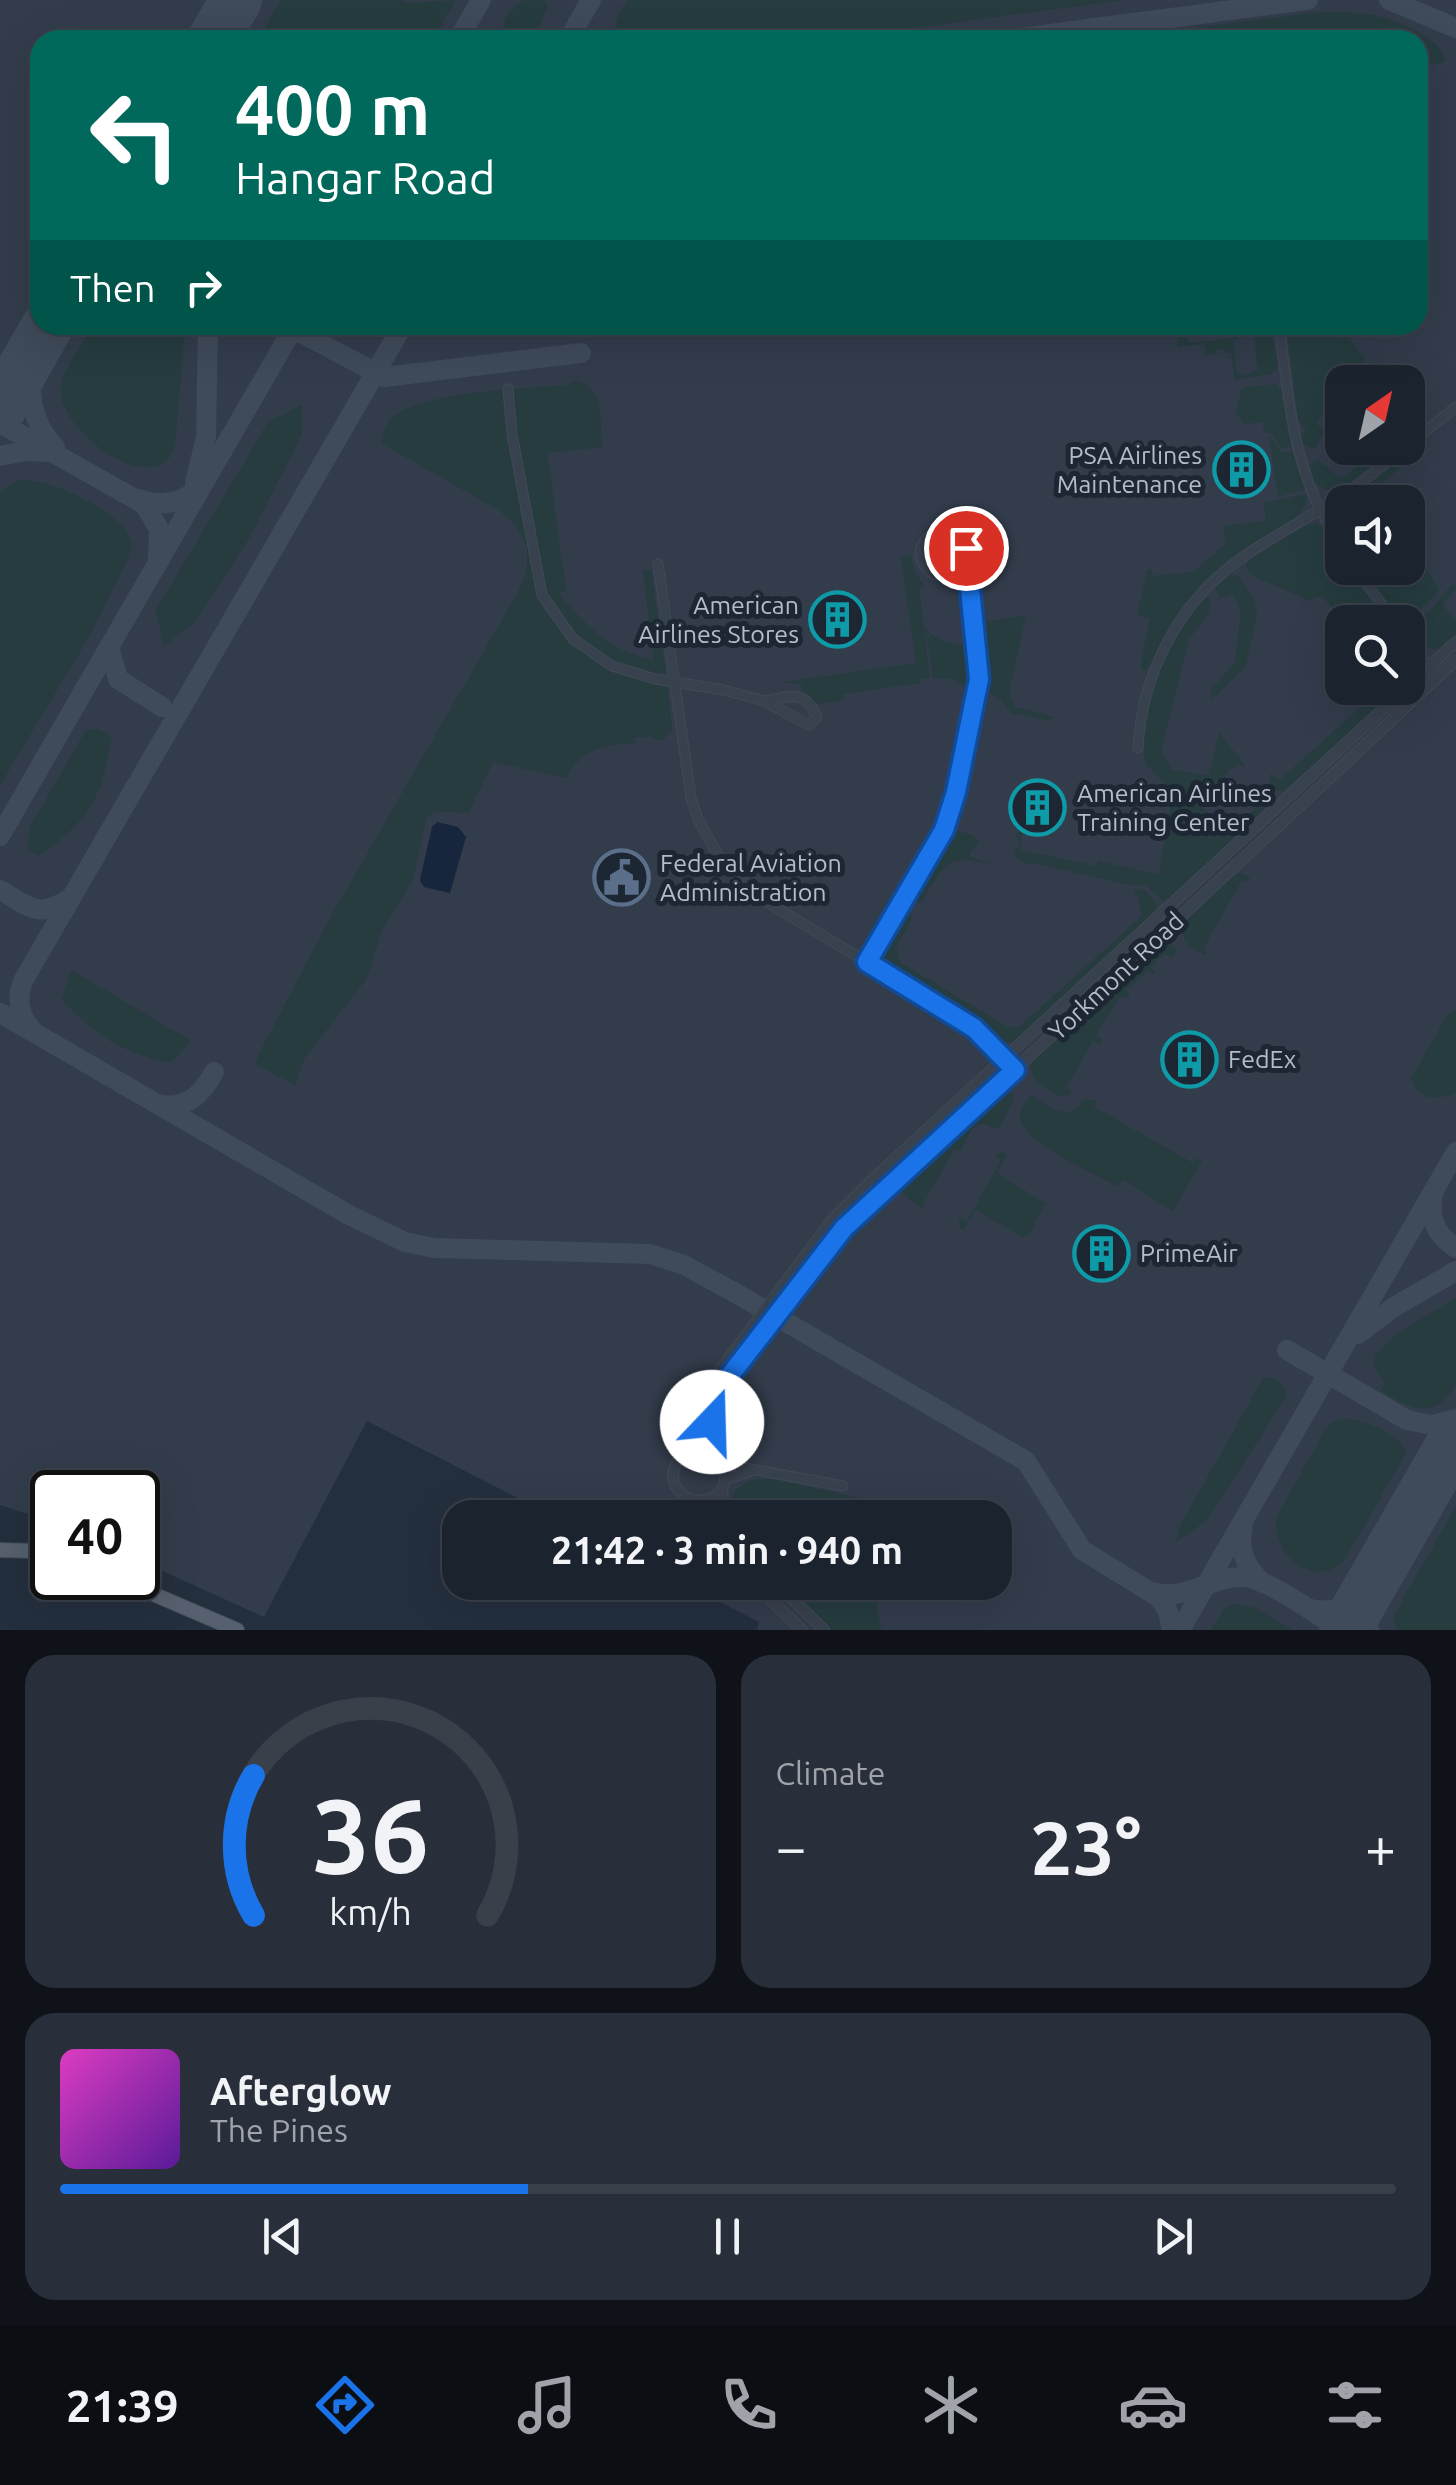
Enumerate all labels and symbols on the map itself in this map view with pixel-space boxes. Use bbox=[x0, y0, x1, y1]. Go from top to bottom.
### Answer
north arrow bbox=[1325, 365, 1425, 465]
building icon: PSA Airlines Maintenance bbox=[1211, 439, 1271, 499]
place label: PSA Airlines Maintenance bbox=[1057, 441, 1202, 498]
pin bbox=[924, 506, 1009, 591]
building icon: American Airlines Stores bbox=[808, 589, 868, 649]
place label: American Airlines Stores bbox=[638, 591, 799, 648]
building icon: American Airlines Training Center bbox=[1008, 777, 1068, 837]
place label: American Airlines Training Center bbox=[1077, 779, 1272, 836]
public building icon: Federal Aviation Administration bbox=[591, 847, 651, 907]
place label: Federal Aviation Administration bbox=[660, 849, 842, 906]
street label: Yorkmont Road bbox=[1043, 907, 1189, 1045]
building icon: FedEx bbox=[1159, 1029, 1219, 1089]
place label: FedEx bbox=[1228, 1045, 1296, 1073]
building icon: PrimeAir bbox=[1071, 1223, 1131, 1283]
place label: PrimeAir bbox=[1140, 1239, 1238, 1267]
position arrow bbox=[660, 1370, 764, 1474]
speed limit sign: 40 bbox=[30, 1470, 160, 1600]

